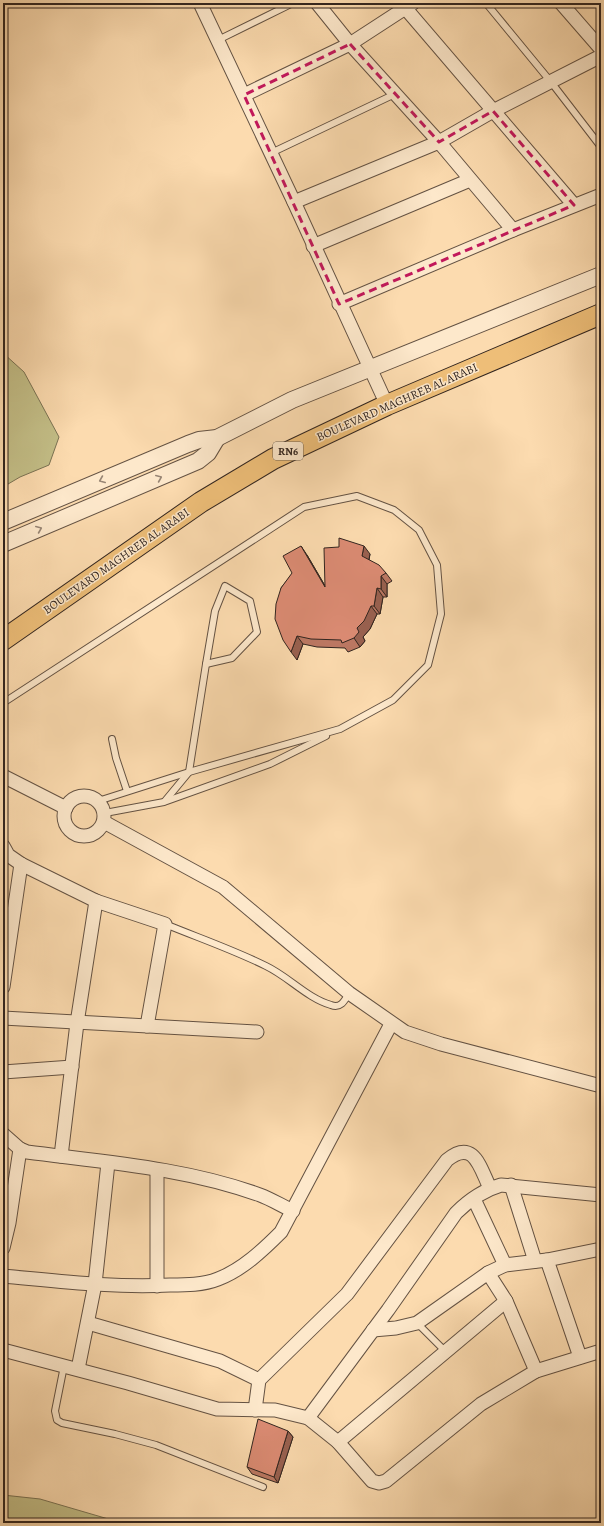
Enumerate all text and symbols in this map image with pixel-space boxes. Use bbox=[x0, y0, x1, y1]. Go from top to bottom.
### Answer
street label: BOULEVARD MAGHREB AL ARABI bbox=[314, 359, 480, 445]
road number: RN6 bbox=[273, 442, 303, 460]
one-way arrow bbox=[154, 475, 162, 483]
one-way arrow bbox=[99, 476, 106, 484]
street label: BOULEVARD MAGHREB AL ARABI bbox=[40, 504, 192, 618]
one-way arrow bbox=[35, 525, 42, 533]

